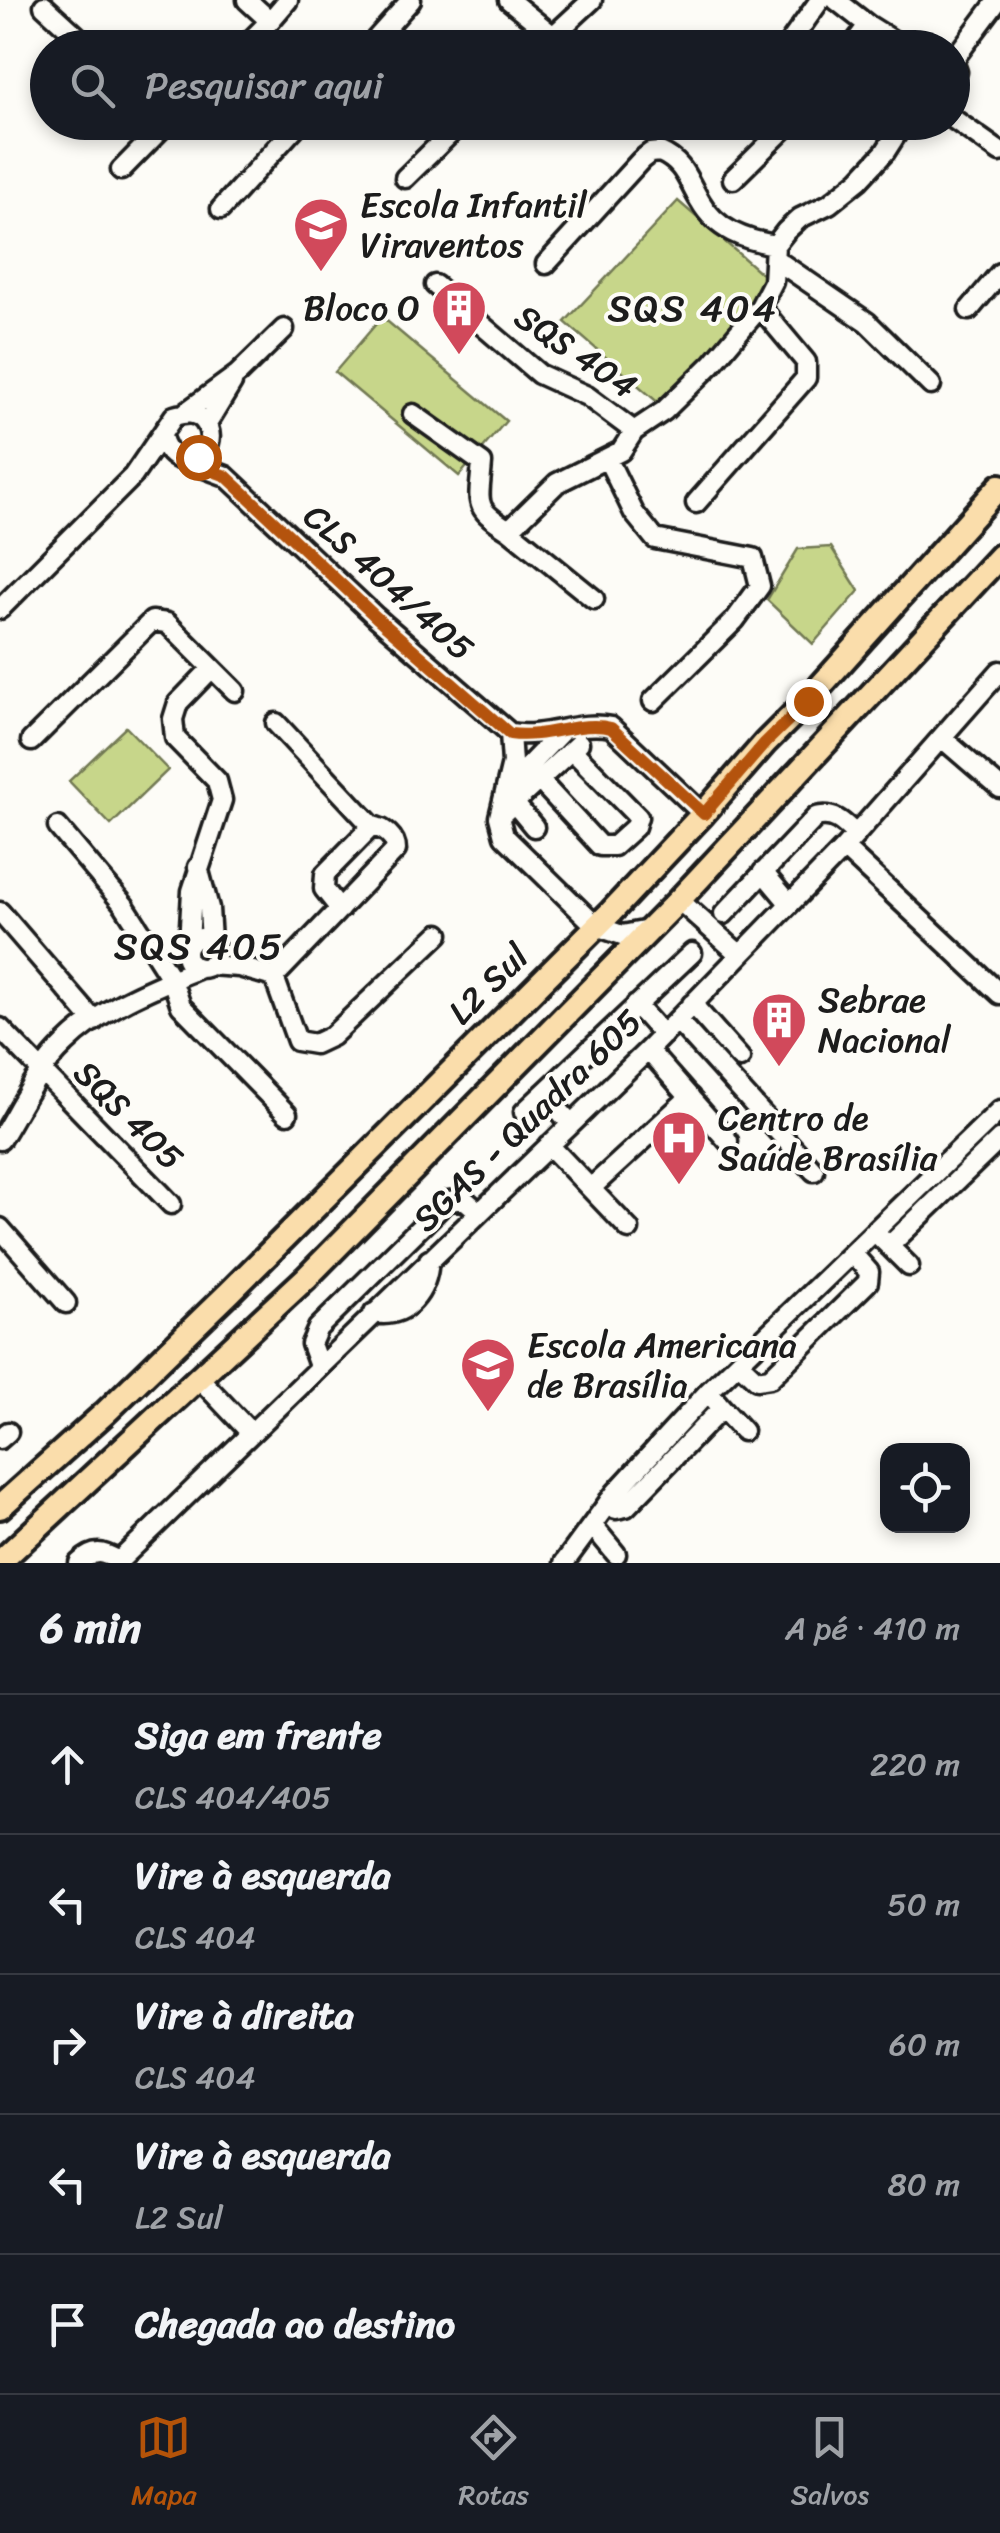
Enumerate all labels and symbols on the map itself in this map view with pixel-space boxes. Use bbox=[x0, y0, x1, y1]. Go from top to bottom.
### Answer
place label: Escola Infantil Viraventos bbox=[360, 174, 588, 276]
school or university icon: Escola Infantil Viraventos bbox=[291, 195, 351, 274]
district label: SQS 404 bbox=[607, 275, 779, 342]
place label: Bloco O bbox=[303, 277, 420, 339]
building icon: Bloco O bbox=[429, 278, 489, 357]
street label: SQS 404 bbox=[501, 287, 651, 415]
route start bbox=[176, 435, 222, 481]
street label: CLS 404/405 bbox=[289, 487, 489, 677]
route end bbox=[786, 679, 832, 725]
district label: SQS 405 bbox=[114, 913, 284, 980]
street label: L2 Sul bbox=[432, 927, 545, 1040]
place label: Sebrae Nacional bbox=[818, 969, 952, 1071]
building icon: Sebrae Nacional bbox=[749, 990, 809, 1069]
street label: SGAS - Quadra 605 bbox=[397, 993, 657, 1247]
street label: SQS 405 bbox=[58, 1044, 200, 1186]
place label: Centro de Saúde Brasília bbox=[718, 1087, 938, 1189]
hospital icon: Centro de Saúde Brasília bbox=[649, 1108, 709, 1187]
place label: Escola Americana de Brasília bbox=[527, 1314, 797, 1416]
school or university icon: Escola Americana de Brasília bbox=[458, 1335, 518, 1414]

